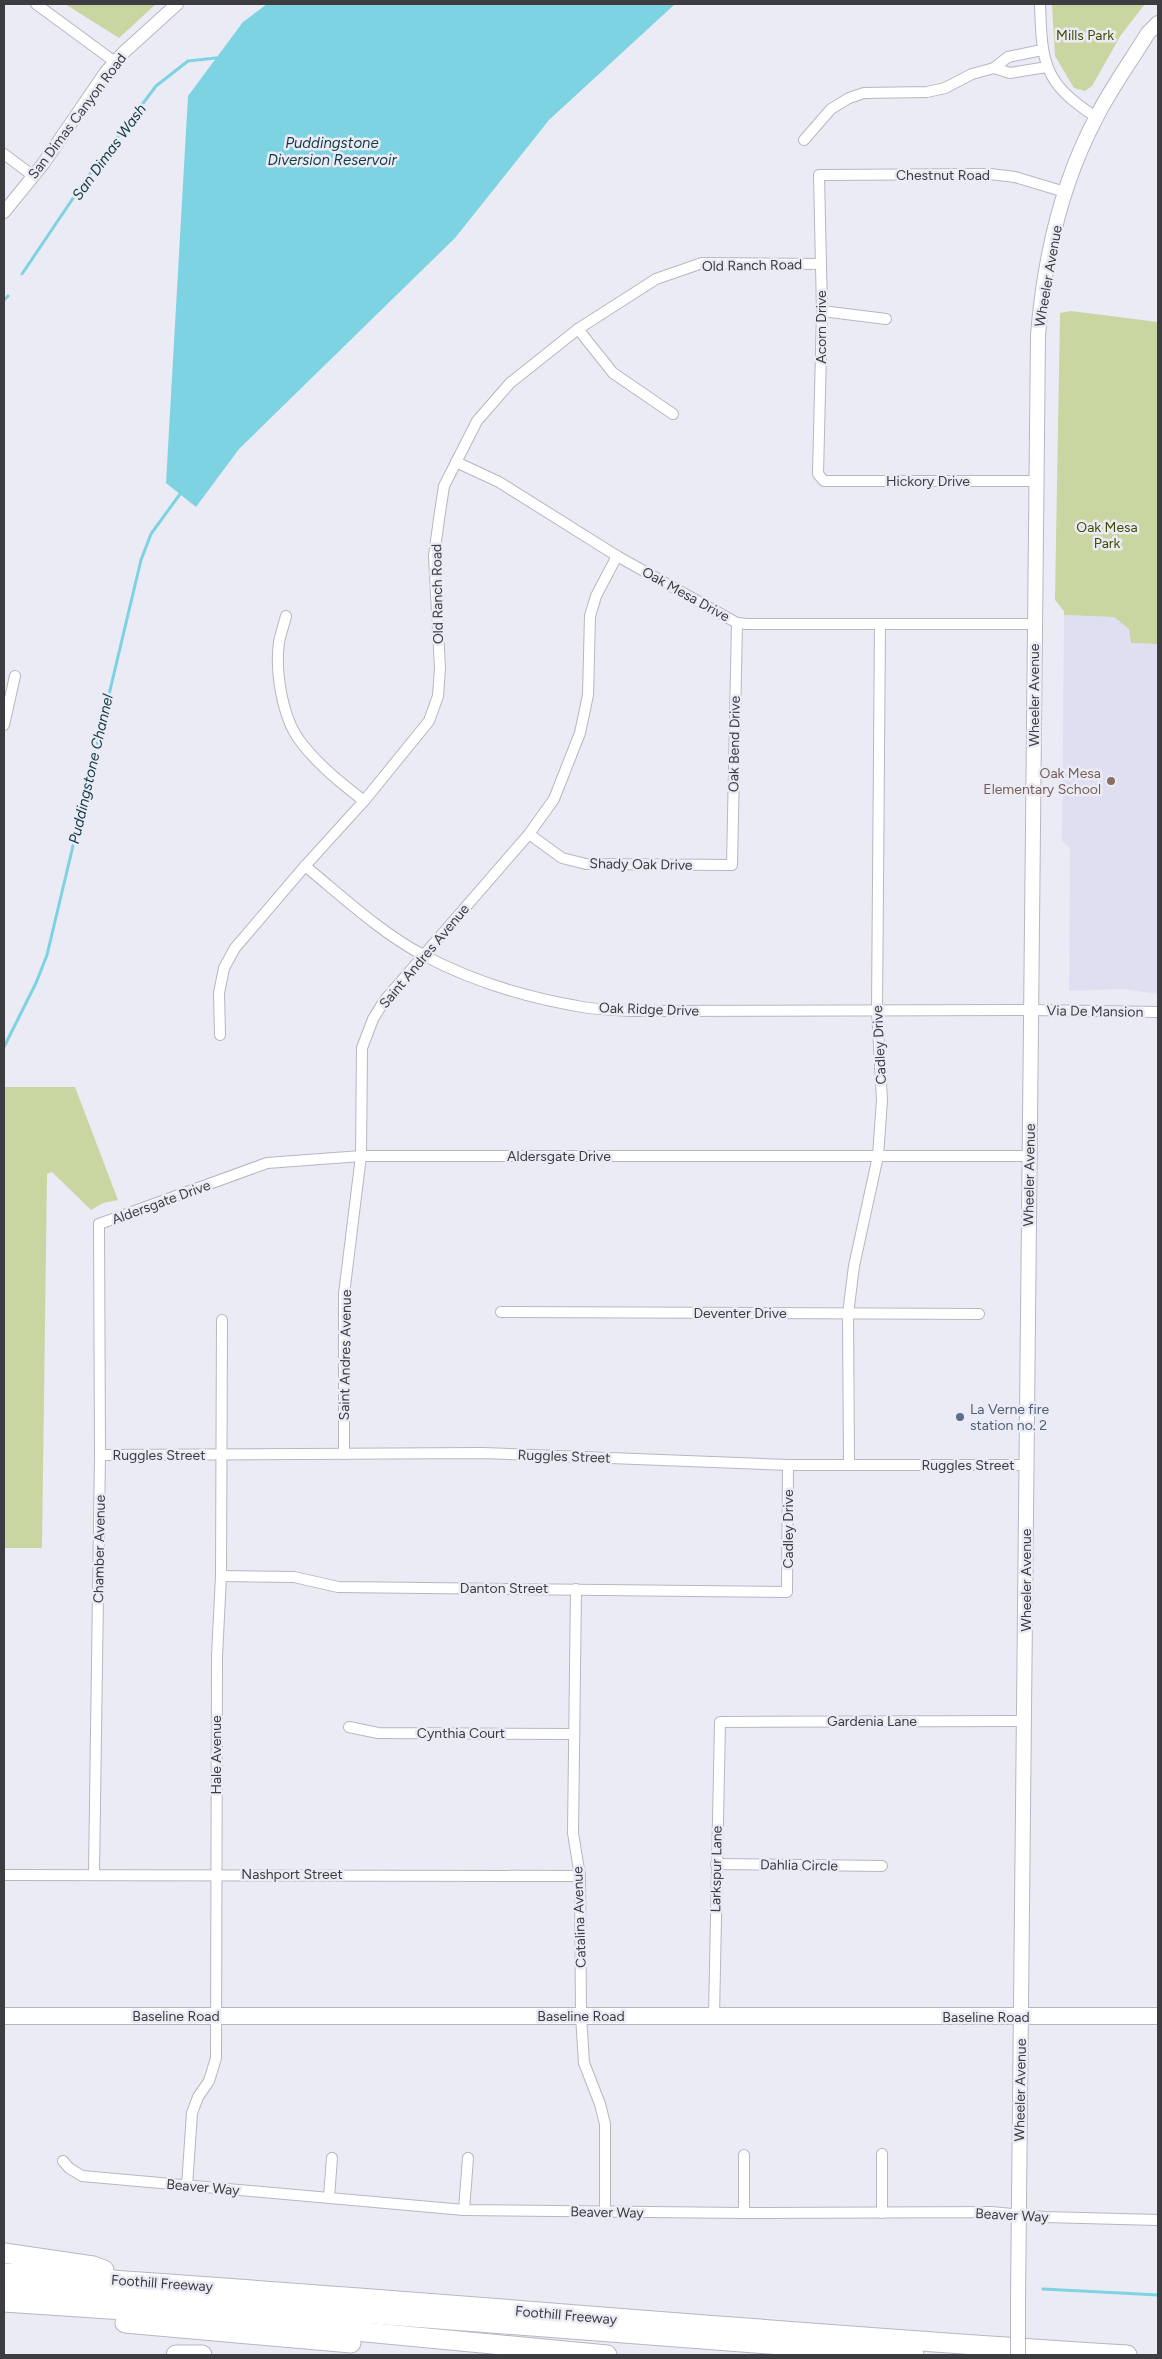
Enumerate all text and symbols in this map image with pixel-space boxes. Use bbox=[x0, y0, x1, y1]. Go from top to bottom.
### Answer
park label: Mills Park bbox=[1056, 27, 1114, 44]
street label: San Dimas Canyon Road bbox=[25, 50, 130, 182]
water label: San Dimas Wash bbox=[68, 101, 150, 203]
water label: Puddingstone Diversion Reservoir bbox=[268, 134, 397, 169]
street label: Chestnut Road bbox=[896, 167, 990, 184]
street label: Wheeler Avenue bbox=[1031, 224, 1066, 328]
street label: Old Ranch Road bbox=[702, 256, 802, 275]
street label: Acorn Drive bbox=[813, 290, 830, 364]
street label: Hickory Drive bbox=[886, 473, 970, 490]
park label: Oak Mesa Park bbox=[1076, 519, 1138, 552]
street label: Old Ranch Road bbox=[428, 544, 447, 644]
street label: Oak Mesa Drive bbox=[639, 563, 733, 626]
street label: Wheeler Avenue bbox=[1026, 643, 1043, 746]
water label: Puddingstone Channel bbox=[65, 692, 117, 846]
street label: Oak Bend Drive bbox=[725, 695, 744, 792]
place label: Oak Mesa Elementary School bbox=[983, 765, 1101, 798]
marker: Oak Mesa Elementary School bbox=[1105, 775, 1117, 787]
street label: Shady Oak Drive bbox=[589, 855, 693, 874]
street label: Saint Andres Avenue bbox=[376, 901, 473, 1012]
street label: Oak Ridge Drive bbox=[599, 999, 700, 1020]
street label: Via De Mansion bbox=[1046, 1002, 1144, 1021]
street label: Cadley Drive bbox=[869, 1005, 890, 1085]
street label: Wheeler Avenue bbox=[1020, 1123, 1039, 1227]
street label: Aldersgate Drive bbox=[507, 1148, 611, 1165]
street label: Aldersgate Drive bbox=[110, 1177, 213, 1228]
street label: Saint Andres Avenue bbox=[336, 1289, 355, 1421]
street label: Deventer Drive bbox=[693, 1305, 787, 1322]
place label: La Verne fire station no. 2 bbox=[970, 1401, 1049, 1434]
marker: La Verne fire station no. 2 bbox=[954, 1411, 966, 1423]
street label: Ruggles Street bbox=[517, 1446, 611, 1467]
street label: Ruggles Street bbox=[113, 1447, 205, 1464]
street label: Ruggles Street bbox=[922, 1457, 1014, 1474]
street label: Cadley Drive bbox=[780, 1489, 797, 1569]
street label: Chamber Avenue bbox=[90, 1494, 109, 1603]
street label: Wheeler Avenue bbox=[1018, 1528, 1035, 1631]
street label: Danton Street bbox=[460, 1580, 548, 1597]
street label: Gardenia Lane bbox=[827, 1713, 917, 1730]
street label: Hale Avenue bbox=[208, 1715, 225, 1795]
street label: Cynthia Court bbox=[417, 1725, 505, 1742]
street label: Larkspur Lane bbox=[707, 1825, 726, 1912]
street label: Dahlia Circle bbox=[760, 1856, 838, 1875]
street label: Nashport Street bbox=[241, 1866, 343, 1883]
street label: Catalina Avenue bbox=[569, 1866, 590, 1968]
street label: Baseline Road bbox=[132, 2008, 220, 2025]
street label: Baseline Road bbox=[537, 2008, 625, 2025]
street label: Baseline Road bbox=[942, 2009, 1030, 2026]
street label: Wheeler Avenue bbox=[1011, 2038, 1030, 2142]
street label: Beaver Way bbox=[166, 2176, 241, 2199]
street label: Beaver Way bbox=[570, 2203, 644, 2222]
street label: Beaver Way bbox=[975, 2205, 1050, 2226]
street label: Foothill Freeway bbox=[110, 2271, 214, 2296]
street label: Foothill Freeway bbox=[514, 2303, 618, 2328]

